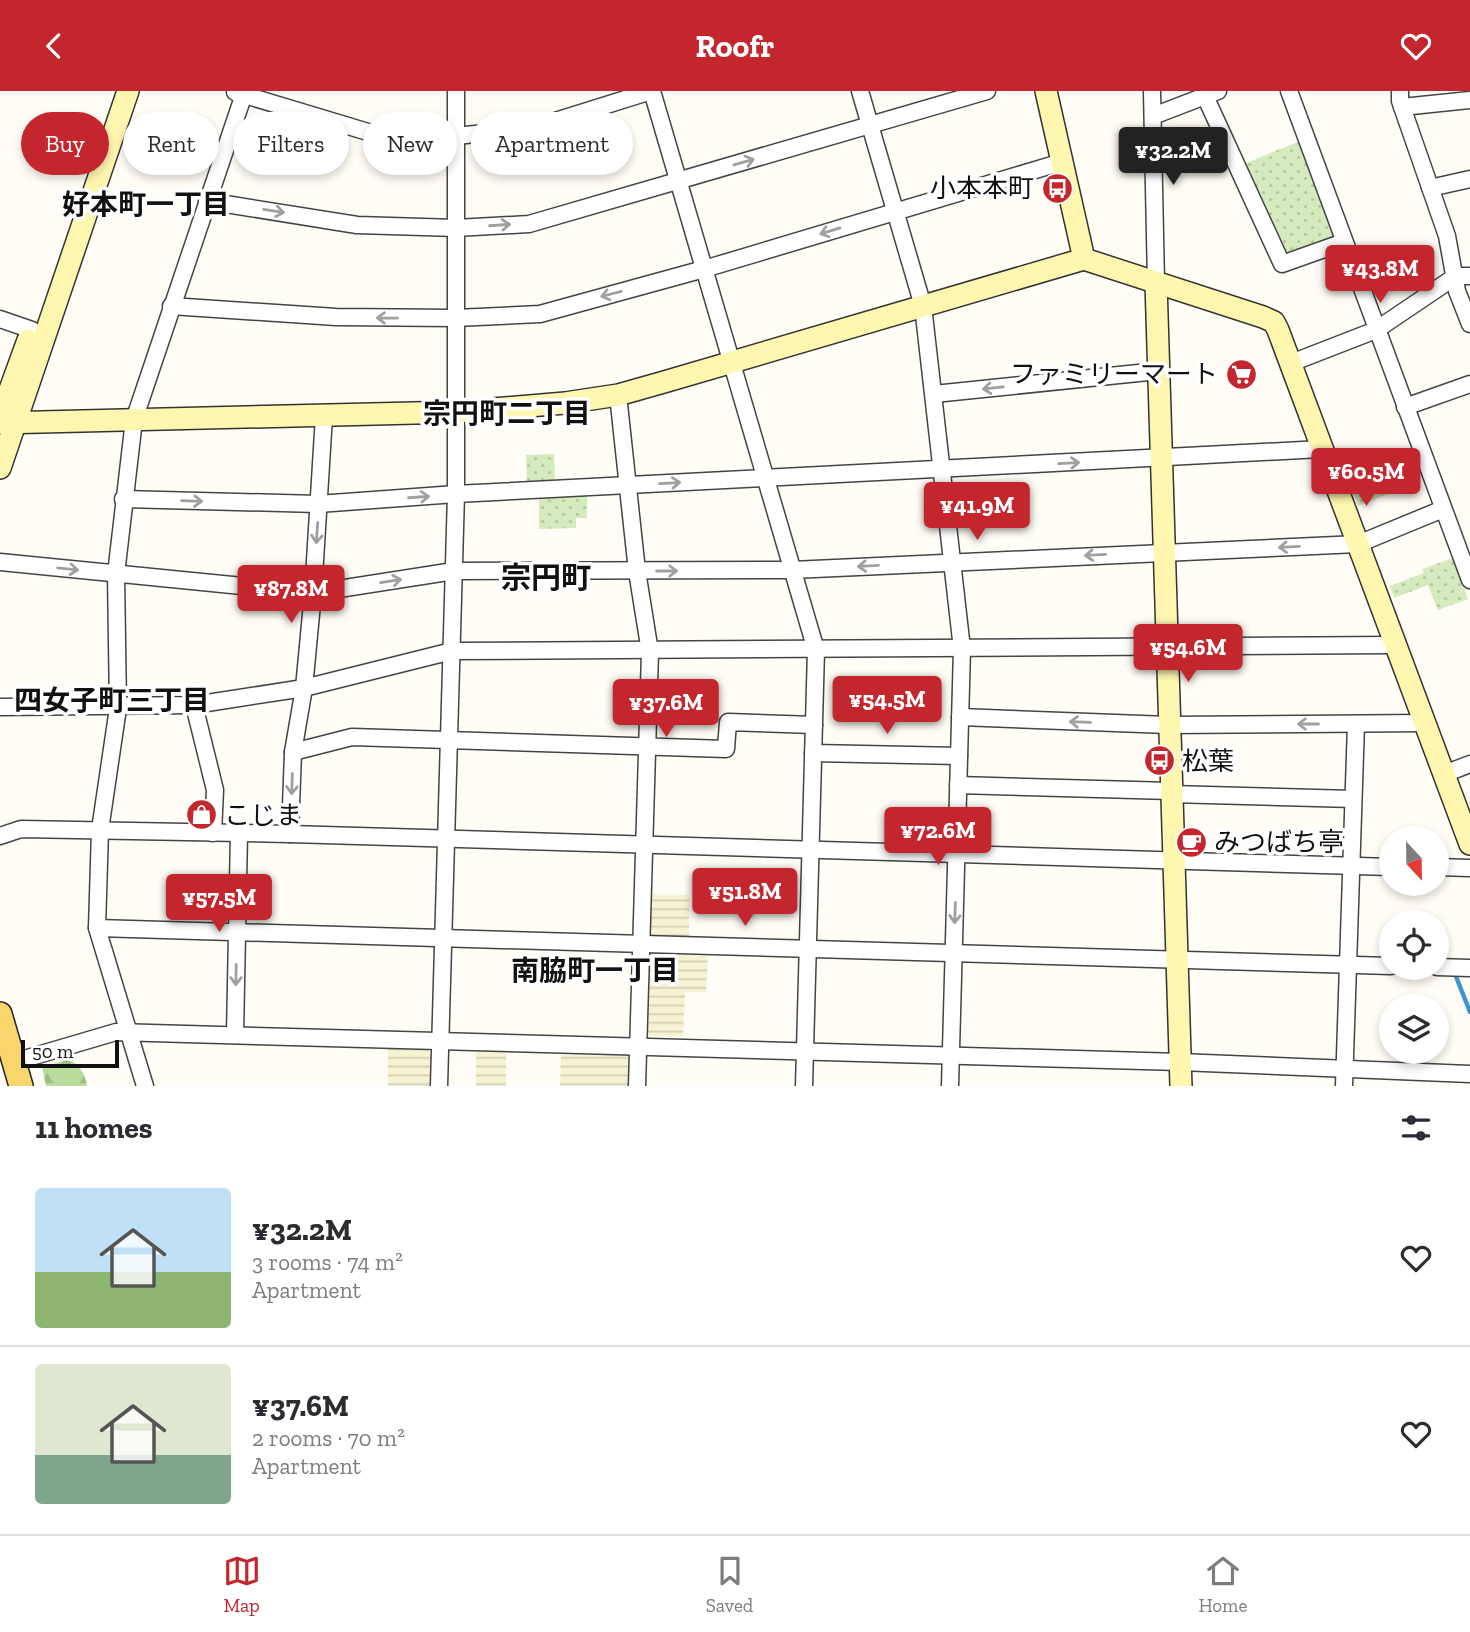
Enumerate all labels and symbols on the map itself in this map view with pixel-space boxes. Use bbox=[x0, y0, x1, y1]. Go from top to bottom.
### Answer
pin: ¥32.2M bbox=[1116, 127, 1230, 187]
one-way arrow bbox=[733, 155, 755, 168]
bus stop icon: 小本本町 bbox=[1040, 171, 1074, 205]
place label: 小本本町 bbox=[930, 172, 1034, 204]
district label: 好本町一丁目 bbox=[62, 188, 230, 221]
one-way arrow bbox=[262, 205, 285, 218]
one-way arrow bbox=[489, 219, 512, 232]
one-way arrow bbox=[819, 226, 841, 239]
pin: ¥43.8M bbox=[1323, 245, 1437, 305]
one-way arrow bbox=[601, 288, 623, 301]
one-way arrow bbox=[375, 311, 398, 324]
supermarket icon: ファミリーマート bbox=[1224, 357, 1258, 391]
place label: ファミリーマート bbox=[1010, 358, 1218, 390]
one-way arrow bbox=[982, 382, 1005, 395]
district label: 宗円町二丁目 bbox=[423, 397, 591, 430]
pin: ¥60.5M bbox=[1309, 449, 1423, 508]
one-way arrow bbox=[1057, 457, 1080, 470]
one-way arrow bbox=[659, 477, 682, 490]
pin: ¥41.9M bbox=[920, 483, 1034, 542]
one-way arrow bbox=[407, 490, 430, 503]
one-way arrow bbox=[180, 494, 203, 508]
one-way arrow bbox=[310, 521, 323, 544]
one-way arrow bbox=[1278, 540, 1301, 553]
one-way arrow bbox=[1084, 549, 1107, 562]
one-way arrow bbox=[856, 559, 879, 572]
district label: 宗円町 bbox=[501, 560, 591, 596]
one-way arrow bbox=[56, 563, 79, 576]
one-way arrow bbox=[655, 564, 678, 577]
pin: ¥87.8M bbox=[234, 566, 348, 625]
one-way arrow bbox=[379, 574, 402, 587]
pin: ¥54.6M bbox=[1131, 625, 1245, 684]
pin: ¥54.5M bbox=[830, 677, 944, 736]
pin: ¥37.6M bbox=[609, 679, 723, 739]
district label: 四女子町三丁目 bbox=[14, 684, 210, 717]
one-way arrow bbox=[1069, 715, 1092, 728]
one-way arrow bbox=[1297, 717, 1320, 731]
bus stop icon: 松葉 bbox=[1142, 744, 1176, 778]
place label: 松葉 bbox=[1182, 745, 1234, 777]
one-way arrow bbox=[285, 772, 298, 795]
shop icon: こじま bbox=[184, 798, 218, 832]
place label: こじま bbox=[224, 799, 302, 831]
pin: ¥72.6M bbox=[881, 807, 995, 867]
cafe icon: みつばち亭 bbox=[1174, 825, 1208, 859]
place label: みつばち亭 bbox=[1214, 826, 1344, 858]
north arrow bbox=[1379, 826, 1449, 896]
pin: ¥51.8M bbox=[688, 869, 802, 928]
pin: ¥57.5M bbox=[162, 875, 276, 934]
one-way arrow bbox=[948, 901, 961, 924]
district label: 南脇町一丁目 bbox=[511, 954, 679, 987]
one-way arrow bbox=[229, 963, 243, 986]
scale bar bbox=[21, 1037, 119, 1069]

